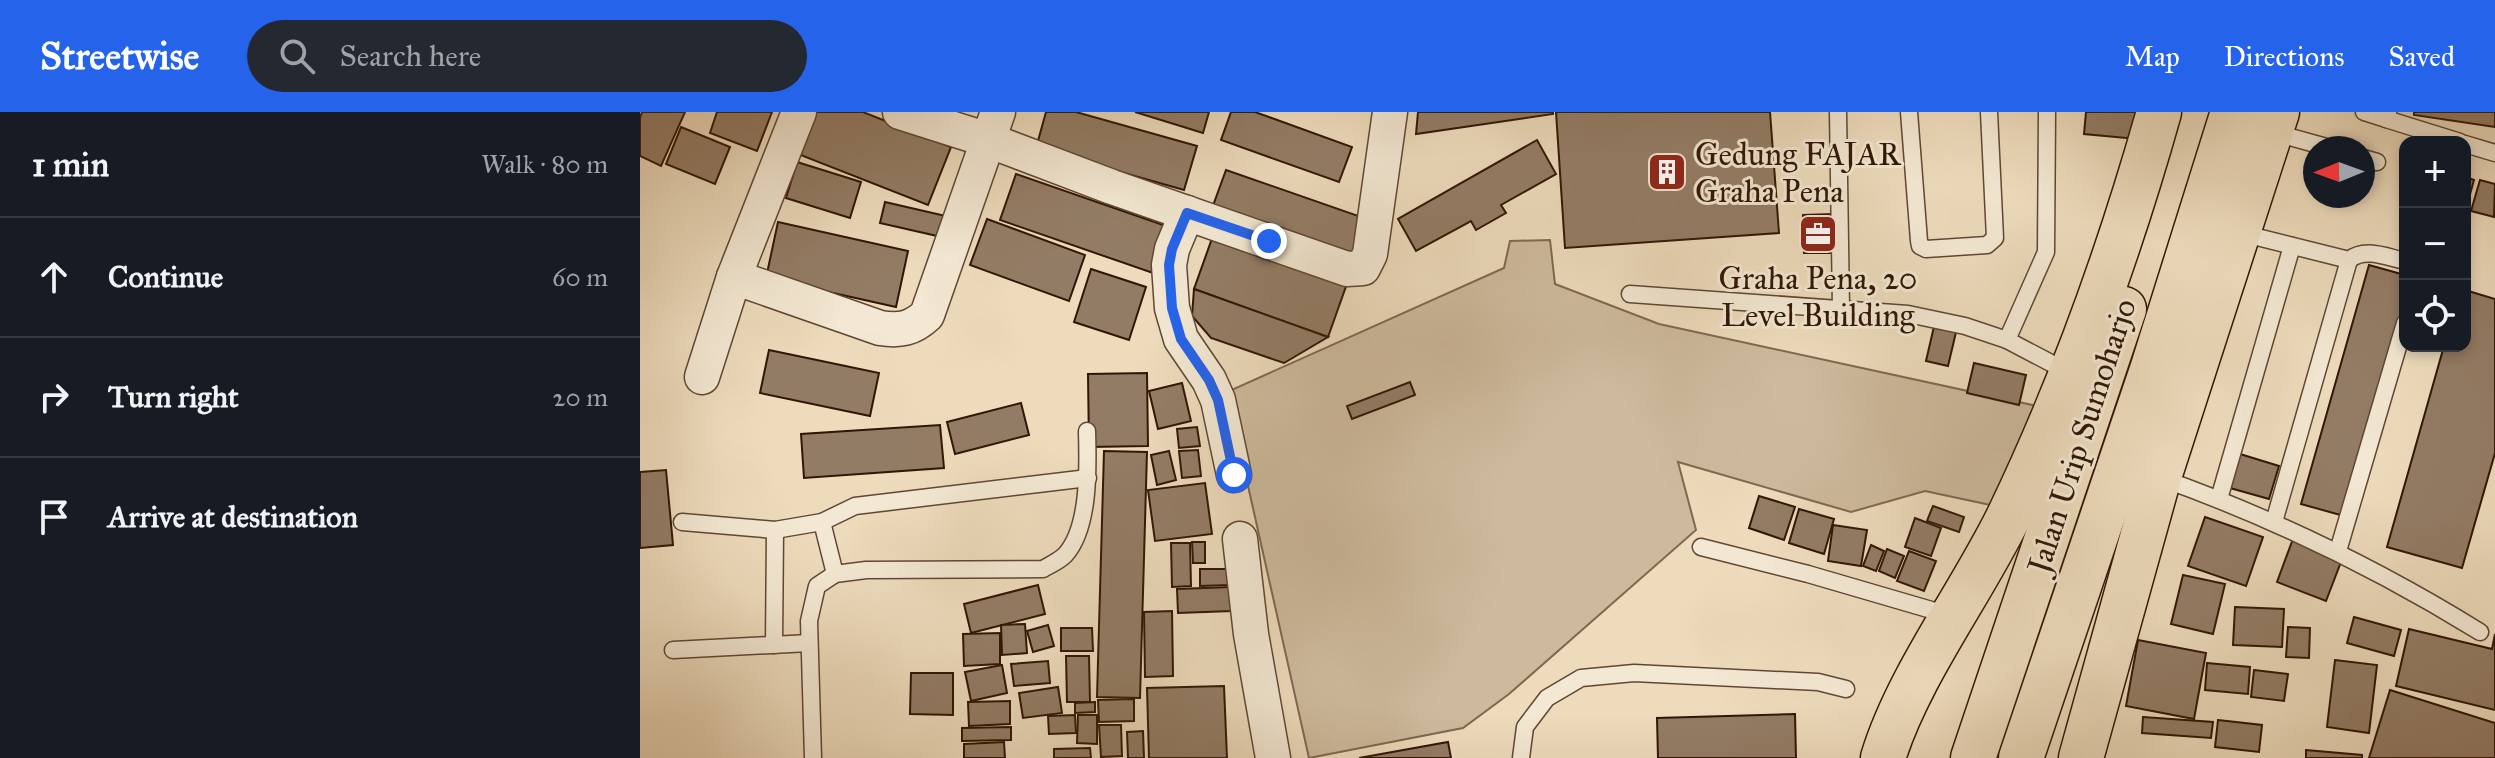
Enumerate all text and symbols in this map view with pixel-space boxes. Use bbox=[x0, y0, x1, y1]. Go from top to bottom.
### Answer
search box bbox=[247, 20, 807, 92]
text: Streetwise bbox=[40, 33, 199, 79]
icon: search bbox=[275, 34, 319, 78]
text: Search here bbox=[339, 38, 481, 74]
text: Map bbox=[2125, 39, 2180, 74]
text: Directions bbox=[2224, 39, 2345, 74]
text: Saved bbox=[2389, 39, 2455, 74]
place label: Gedung FAJAR Graha Pena bbox=[1695, 135, 1902, 211]
north arrow bbox=[2303, 136, 2375, 208]
map controls bbox=[2399, 136, 2471, 352]
button: + bbox=[2399, 136, 2471, 208]
text: 1 min bbox=[32, 144, 109, 185]
text: Walk · 80 m bbox=[481, 148, 608, 180]
building icon: Gedung FAJAR Graha Pena bbox=[1646, 151, 1688, 193]
button: − bbox=[2399, 208, 2471, 280]
office icon: Graha Pena, 20 Level Building bbox=[1797, 213, 1839, 255]
route end bbox=[1251, 223, 1287, 259]
icon: ahead bbox=[32, 255, 76, 299]
text: Continue bbox=[108, 259, 223, 295]
place label: Graha Pena, 20 Level Building bbox=[1719, 259, 1917, 335]
text: 60 m bbox=[552, 261, 608, 293]
button: locate bbox=[2399, 280, 2471, 352]
street label: Jalan Urip Sumoharjo bbox=[2018, 294, 2145, 581]
icon: right bbox=[32, 375, 76, 419]
text: Turn right bbox=[108, 379, 239, 415]
text: 20 m bbox=[553, 381, 608, 413]
route start bbox=[1216, 457, 1252, 493]
icon: arrive bbox=[32, 495, 76, 539]
text: Arrive at destination bbox=[108, 499, 358, 535]

